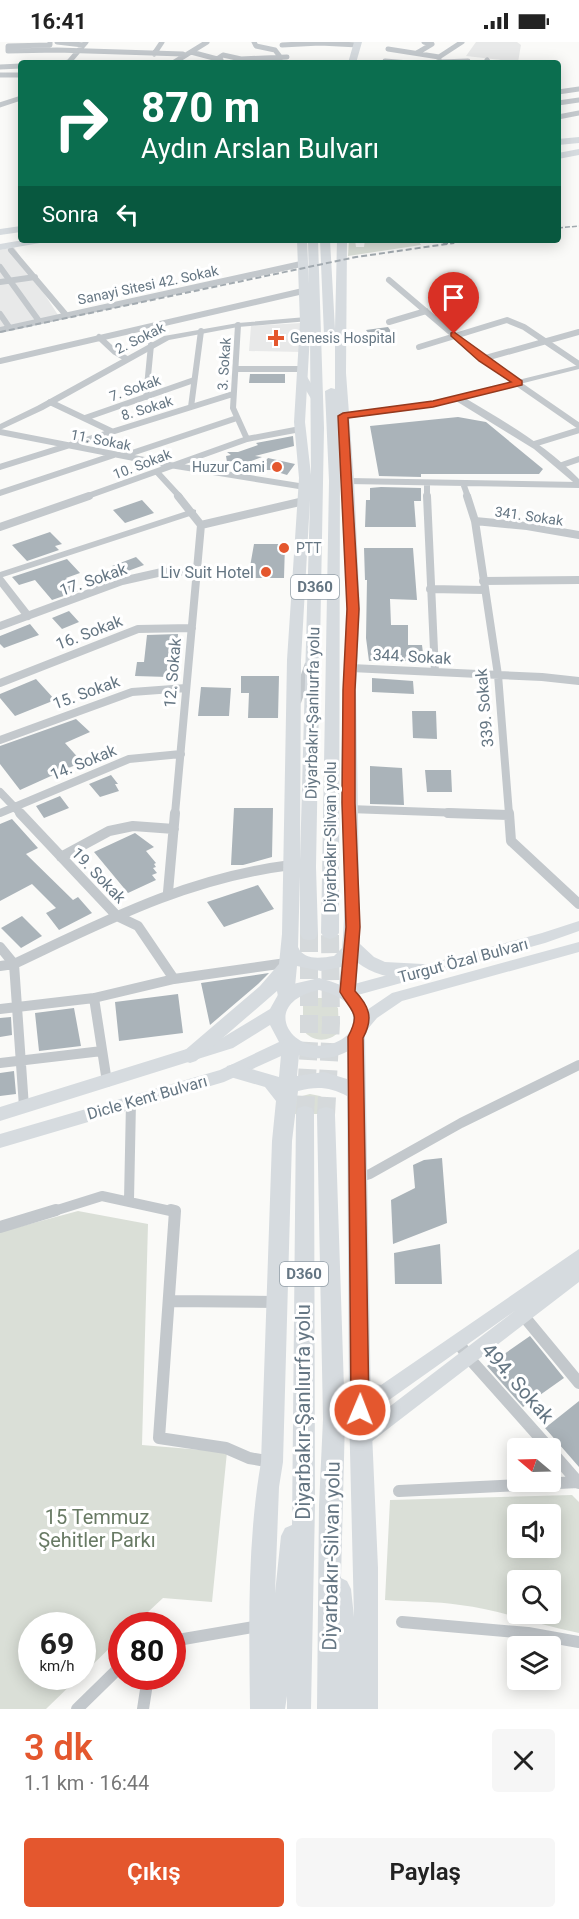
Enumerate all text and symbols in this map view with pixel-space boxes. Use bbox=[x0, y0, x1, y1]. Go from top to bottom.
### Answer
text: 16:41 bbox=[30, 9, 87, 34]
text: 870 m bbox=[141, 83, 260, 132]
icon: right bbox=[42, 84, 120, 162]
text: Aydın Arslan Bulvarı bbox=[141, 133, 379, 165]
icon: left bbox=[111, 198, 144, 231]
text: Sonra bbox=[42, 202, 99, 227]
street label: Sanayi Sitesi 42. Sokak bbox=[76, 262, 221, 308]
pin bbox=[428, 272, 479, 334]
icon: arrive bbox=[437, 281, 470, 314]
street label: 2. Sokak bbox=[113, 319, 168, 357]
marker: Genesis Hospital bbox=[267, 329, 285, 347]
place label: Genesis Hospital bbox=[290, 330, 396, 346]
street label: 3. Sokak bbox=[214, 336, 234, 391]
street label: 7. Sokak bbox=[107, 371, 164, 404]
street label: 8. Sokak bbox=[119, 392, 176, 423]
street label: 11. Sokak bbox=[70, 426, 133, 454]
street label: 10. Sokak bbox=[111, 445, 174, 482]
place label: Huzur Cami bbox=[192, 459, 265, 475]
marker: Huzur Cami bbox=[270, 460, 284, 474]
street label: 341. Sokak bbox=[494, 503, 565, 529]
place label: PTT bbox=[296, 540, 322, 556]
marker: PTT bbox=[277, 541, 291, 555]
street label: 17. Sokak bbox=[57, 559, 130, 600]
place label: Liv Suit Hotel bbox=[160, 563, 254, 582]
marker: Liv Suit Hotel bbox=[259, 565, 273, 579]
road number: D360 bbox=[291, 575, 339, 599]
street label: 16. Sokak bbox=[53, 611, 126, 654]
street label: Diyarbakır-Şanlıurfa yolu bbox=[301, 627, 324, 799]
street label: 12. Sokak bbox=[160, 637, 185, 709]
street label: 344. Sokak bbox=[372, 645, 453, 668]
street label: 339. Sokak bbox=[472, 667, 497, 748]
street label: 15. Sokak bbox=[50, 671, 123, 713]
street label: 14. Sokak bbox=[47, 740, 120, 784]
street label: Diyarbakır-Silvan yolu bbox=[321, 761, 340, 913]
street label: 19. Sokak bbox=[68, 844, 130, 908]
street label: Turgut Özal Bulvarı bbox=[396, 934, 530, 987]
street label: Dicle Kent Bulvarı bbox=[85, 1071, 209, 1124]
road number: D360 bbox=[280, 1262, 328, 1286]
street label: Diyarbakır-Şanlıurfa yolu bbox=[291, 1304, 315, 1520]
street label: 494. Sokak bbox=[477, 1338, 560, 1429]
position arrow bbox=[328, 1378, 392, 1442]
north arrow bbox=[507, 1438, 561, 1492]
map controls bbox=[507, 1438, 561, 1690]
street label: Diyarbakır-Silvan yolu bbox=[317, 1461, 345, 1651]
button: sound bbox=[507, 1504, 561, 1558]
park label: 15 Temmuz Şehitler Parkı bbox=[38, 1505, 156, 1552]
button: search bbox=[507, 1570, 561, 1624]
speed limit sign: 80 bbox=[108, 1612, 186, 1690]
text: 69 bbox=[40, 1626, 74, 1661]
button: layers bbox=[507, 1636, 561, 1690]
text: km/h bbox=[39, 1657, 75, 1675]
text: 3 dk bbox=[24, 1727, 93, 1769]
button: close bbox=[492, 1729, 555, 1792]
text: 1.1 km · 16:44 bbox=[24, 1771, 149, 1795]
button: Çıkış bbox=[24, 1838, 284, 1907]
button: Paylaş bbox=[296, 1838, 555, 1907]

